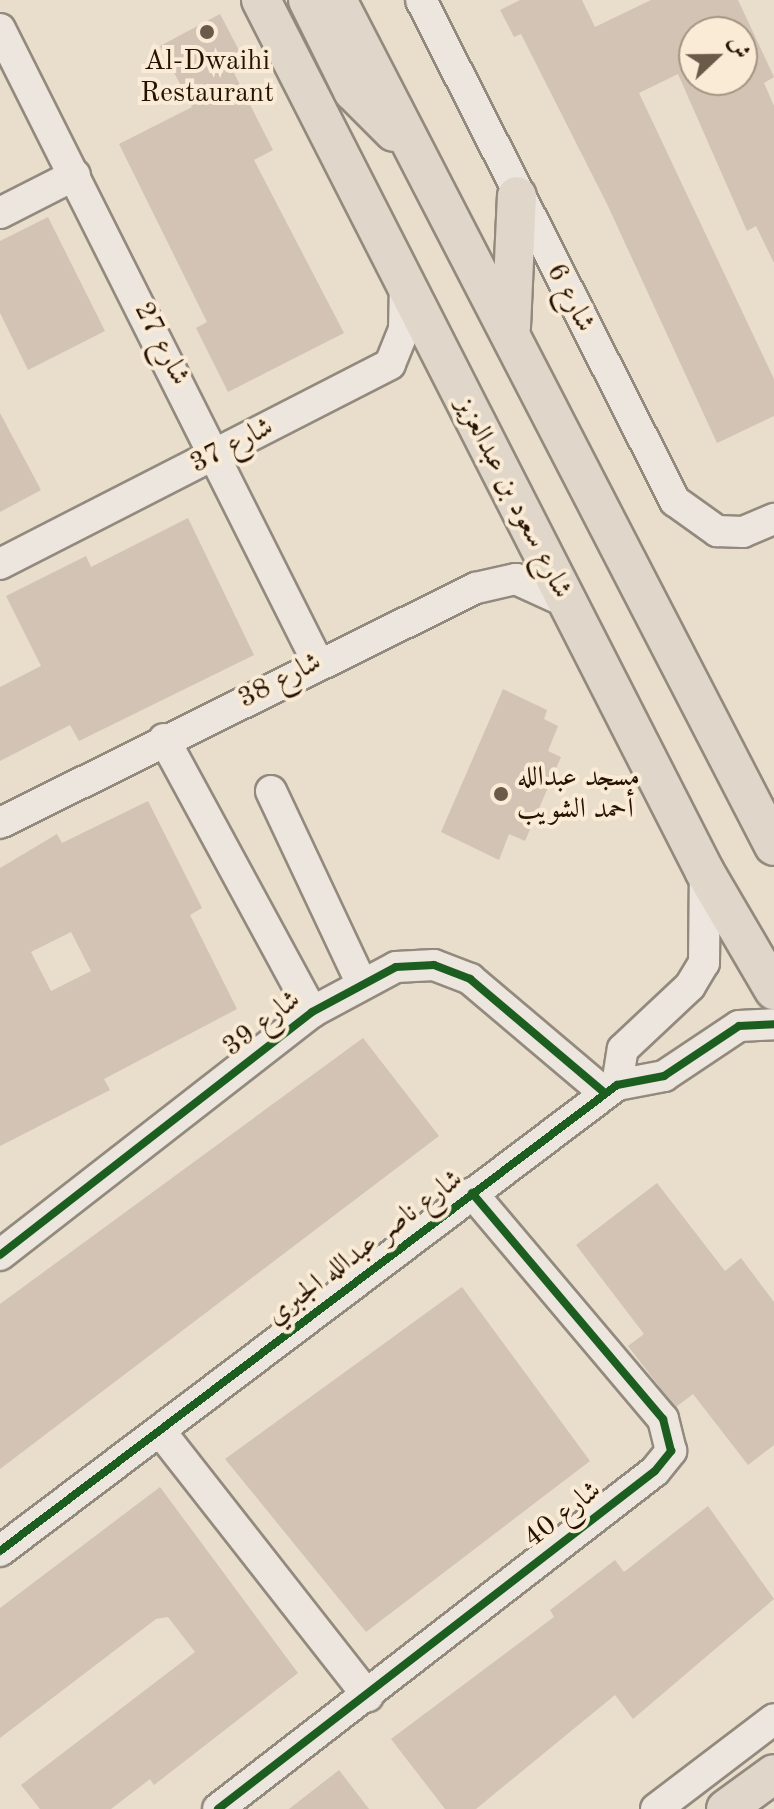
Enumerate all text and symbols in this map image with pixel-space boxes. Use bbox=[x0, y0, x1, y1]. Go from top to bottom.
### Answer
north arrow bbox=[678, 16, 758, 96]
marker: Al-Dwaihi Restaurant bbox=[198, 23, 216, 41]
text: ش bbox=[724, 34, 753, 62]
place label: Al-Dwaihi Restaurant bbox=[140, 45, 274, 111]
street label: شارع 6 bbox=[539, 258, 601, 338]
street label: شارع 27 bbox=[126, 297, 196, 391]
street label: شارع سعود بن عبدالعزيز bbox=[448, 392, 578, 604]
street label: شارع 37 bbox=[185, 411, 279, 481]
street label: شارع 38 bbox=[233, 646, 327, 716]
place label: مسجد عبدالله أحمد الشويب bbox=[517, 761, 640, 827]
marker: مسجد عبدالله أحمد الشويب bbox=[492, 785, 510, 803]
street label: شارع 39 bbox=[216, 984, 308, 1064]
street label: شارع ناصر عبدالله الجبري bbox=[260, 1163, 470, 1333]
street label: شارع 40 bbox=[518, 1474, 608, 1556]

